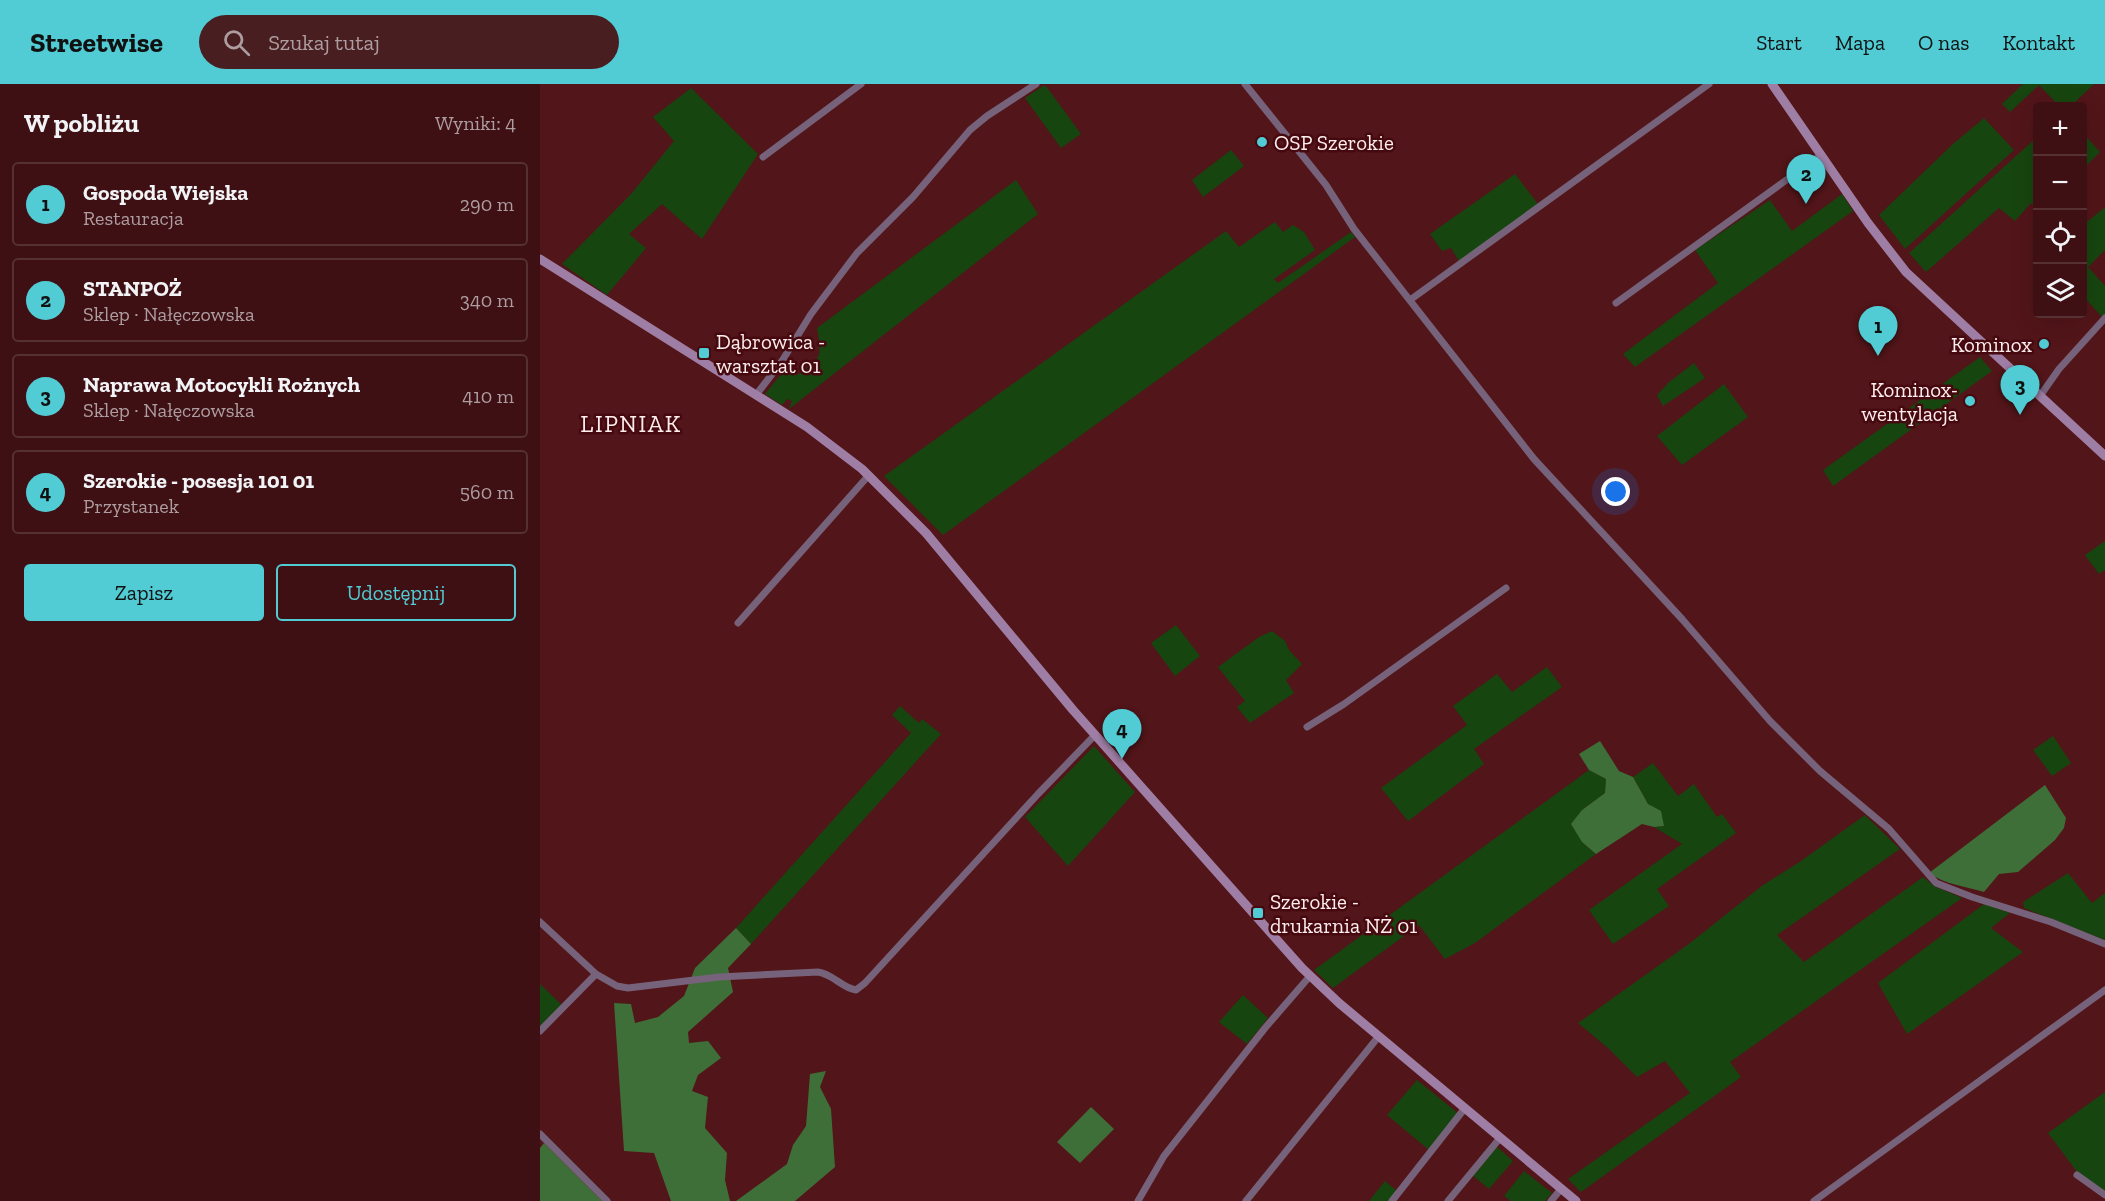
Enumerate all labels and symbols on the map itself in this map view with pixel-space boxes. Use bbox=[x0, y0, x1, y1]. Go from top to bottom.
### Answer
place label: OSP Szerokie bbox=[1274, 130, 1394, 155]
marker: OSP Szerokie bbox=[1255, 135, 1269, 149]
pin: 2 bbox=[1786, 154, 1826, 204]
pin: 1 bbox=[1858, 306, 1898, 356]
place label: Dąbrowica - warsztat 01 bbox=[716, 329, 825, 378]
place label: Kominox bbox=[1951, 332, 2032, 357]
marker: Kominox bbox=[2037, 337, 2051, 351]
marker: Dąbrowica - warsztat 01 bbox=[697, 346, 711, 360]
pin: 3 bbox=[2000, 366, 2040, 415]
place label: Kominox- wentylacja bbox=[1861, 377, 1958, 427]
marker: Kominox- wentylacja bbox=[1963, 394, 1977, 408]
district label: LIPNIAK bbox=[580, 409, 682, 438]
your location bbox=[1601, 477, 1630, 506]
pin: 4 bbox=[1102, 710, 1142, 759]
place label: Szerokie - drukarnia NŻ 01 bbox=[1270, 889, 1417, 938]
marker: Szerokie - drukarnia NŻ 01 bbox=[1251, 906, 1265, 920]

